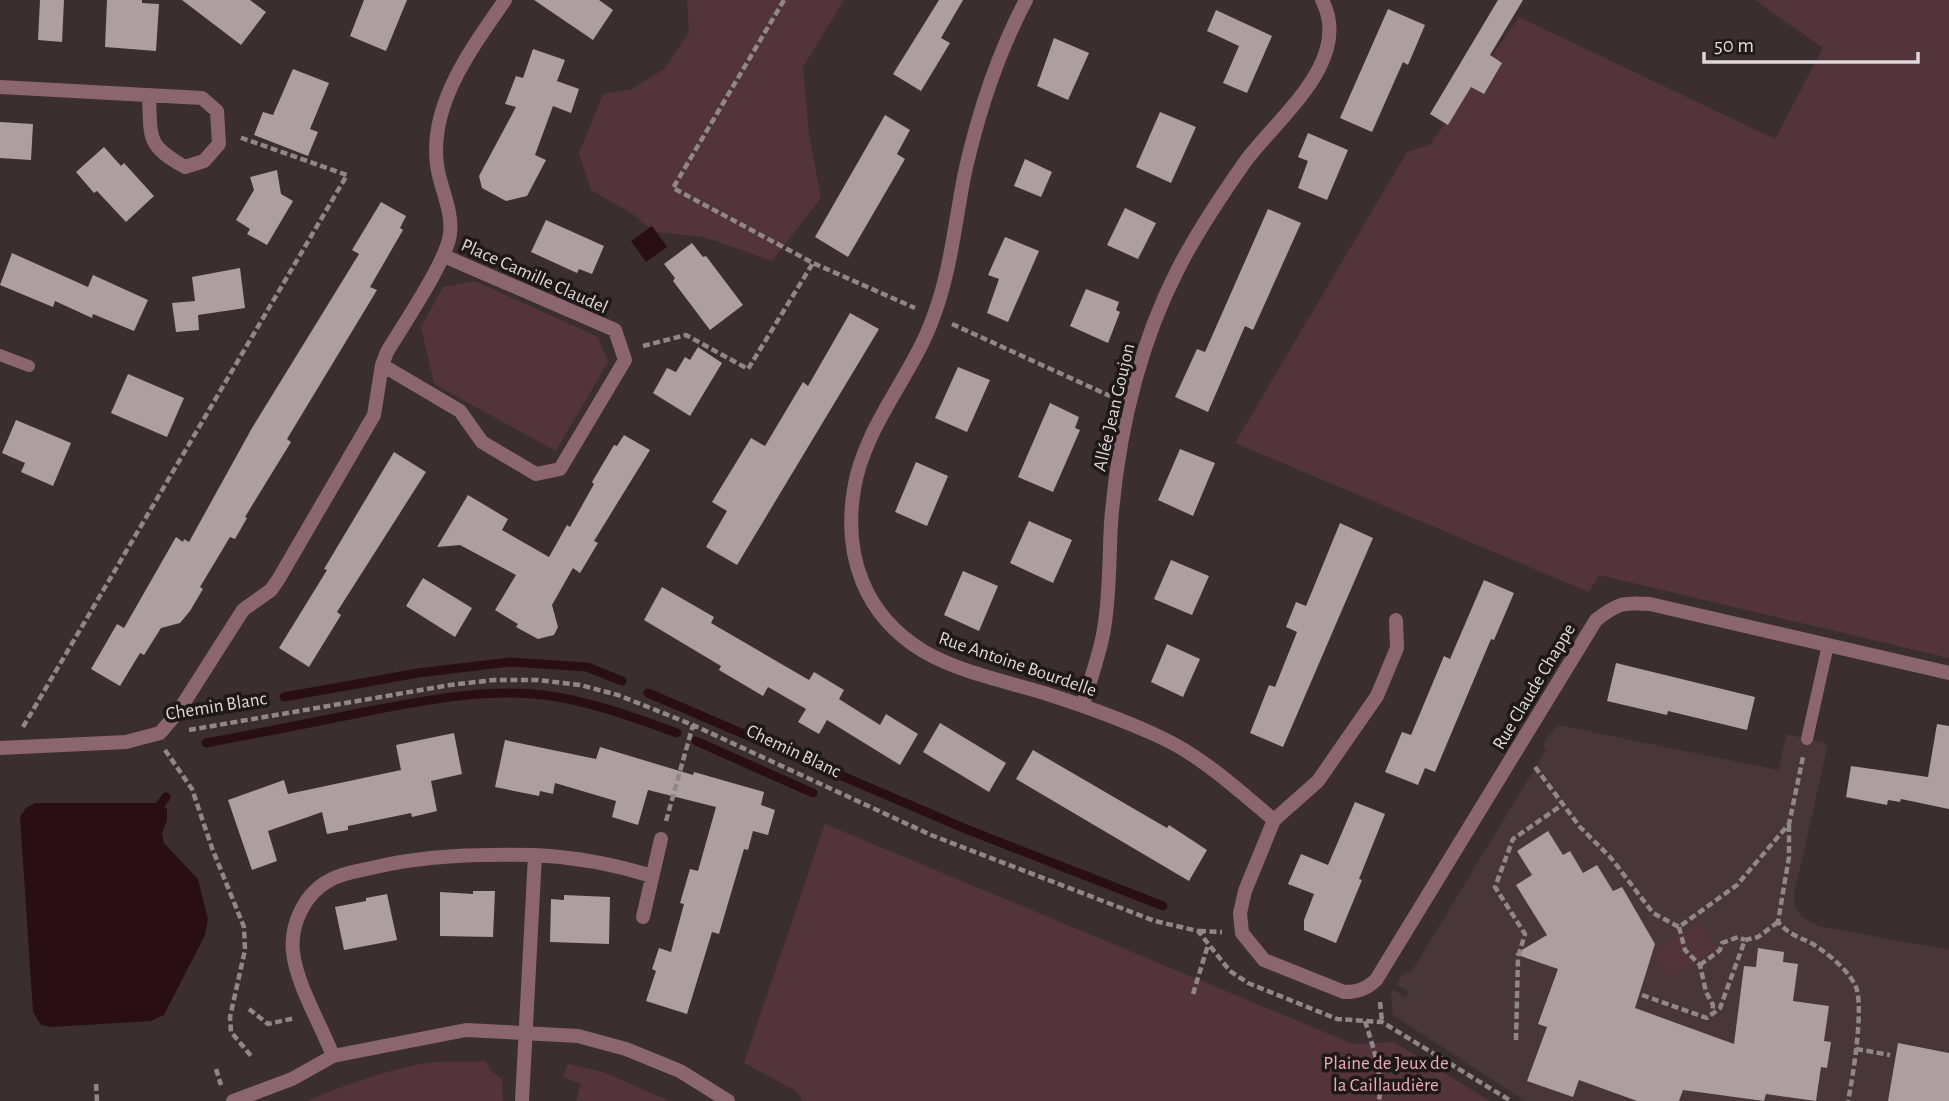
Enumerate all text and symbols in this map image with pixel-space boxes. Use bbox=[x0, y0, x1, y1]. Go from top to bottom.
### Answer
scale bar bbox=[1704, 21, 1918, 65]
text: 50 m bbox=[1714, 35, 1754, 56]
street label: Place Camille Claudel bbox=[458, 235, 611, 317]
street label: Allée Jean Goujon bbox=[1090, 341, 1138, 473]
street label: Rue Claude Chappe bbox=[1489, 621, 1579, 753]
street label: Rue Antoine Bourdelle bbox=[936, 629, 1099, 700]
street label: Chemin Blanc bbox=[164, 689, 268, 724]
street label: Chemin Blanc bbox=[743, 721, 844, 781]
park label: Plaine de Jeux de la Caillaudière bbox=[1323, 1054, 1449, 1095]

